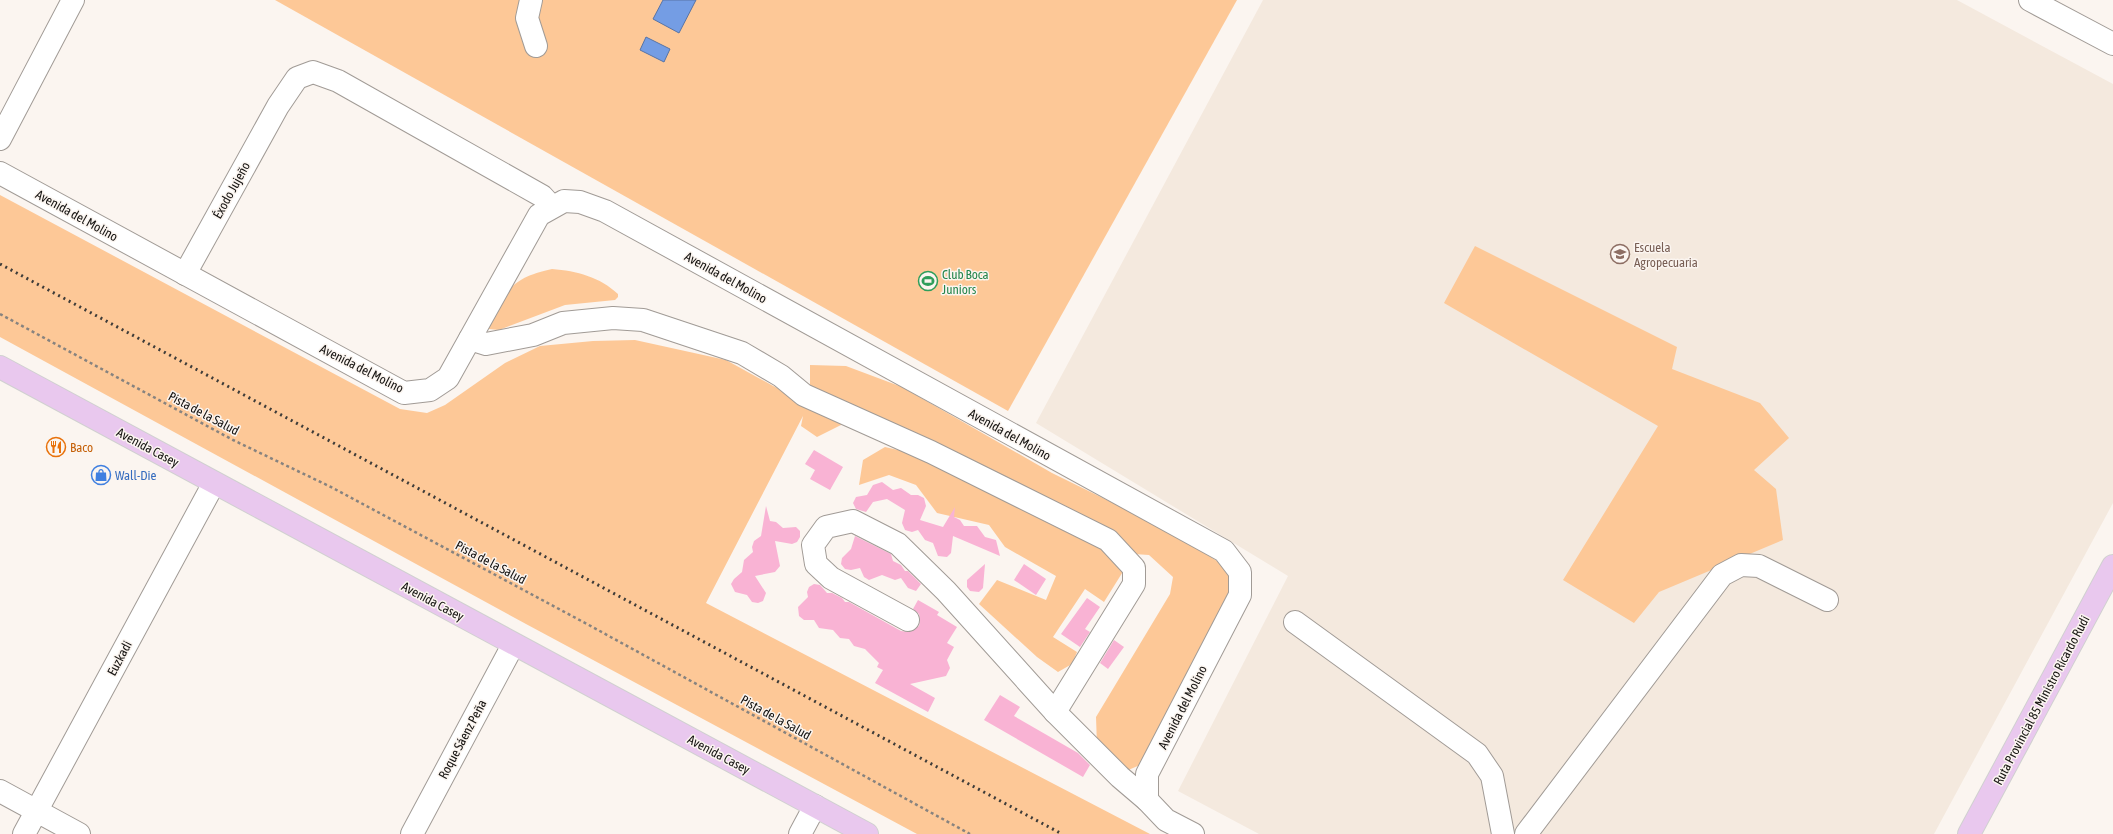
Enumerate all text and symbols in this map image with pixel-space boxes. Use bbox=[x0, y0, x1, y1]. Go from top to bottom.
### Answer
street label: Éxodo Jujeño bbox=[210, 159, 253, 221]
street label: Avenida del Molino bbox=[33, 187, 121, 244]
place label: Escuela Agropecuaria bbox=[1634, 240, 1698, 270]
school or university icon: Escuela Agropecuaria bbox=[1609, 243, 1631, 265]
street label: Avenida del Molino bbox=[682, 249, 770, 306]
place label: Club Boca Juniors bbox=[942, 267, 989, 297]
sports icon: Club Boca Juniors bbox=[917, 270, 939, 292]
street label: Avenida del Molino bbox=[317, 341, 406, 396]
street label: Pista de la Salud bbox=[166, 389, 242, 438]
street label: Avenida del Molino bbox=[966, 406, 1054, 463]
street label: Avenida Casey bbox=[114, 425, 182, 470]
restaurant icon: Baco bbox=[45, 436, 67, 458]
place label: Baco bbox=[70, 440, 93, 455]
shop icon: Wall-Die bbox=[90, 464, 112, 486]
place label: Wall-Die bbox=[115, 468, 156, 483]
street label: Pista de la Salud bbox=[453, 538, 529, 587]
street label: Avenida Casey bbox=[399, 579, 467, 624]
street label: Ruta Provincial 85 Ministro Ricardo Rudi bbox=[1990, 613, 2093, 787]
street label: Euzkadi bbox=[104, 638, 135, 678]
street label: Avenida del Molino bbox=[1155, 663, 1210, 752]
street label: Pista de la Salud bbox=[738, 692, 813, 743]
street label: Roque Sáenz Peña bbox=[435, 697, 490, 781]
street label: Avenida Casey bbox=[685, 732, 753, 777]

